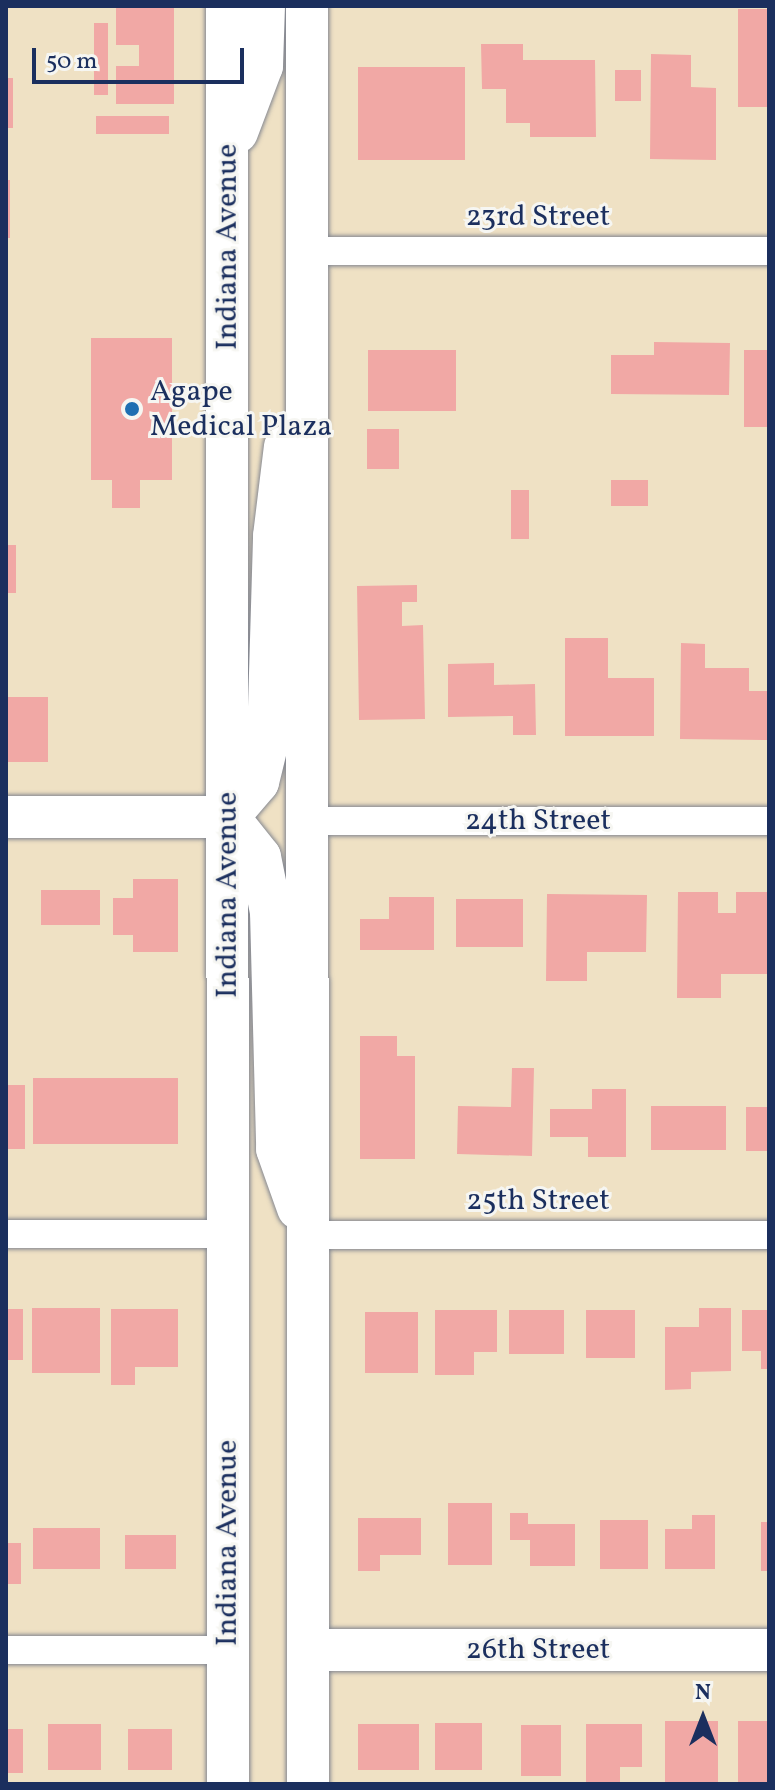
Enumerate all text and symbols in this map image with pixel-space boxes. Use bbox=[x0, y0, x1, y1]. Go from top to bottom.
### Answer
scale bar bbox=[36, 32, 248, 82]
text: 50 m bbox=[46, 45, 98, 79]
street label: Indiana Avenue bbox=[210, 144, 246, 350]
street label: 23rd Street bbox=[466, 199, 610, 235]
place label: Agape Medical Plaza bbox=[150, 374, 332, 444]
marker: Agape Medical Plaza bbox=[121, 398, 143, 420]
street label: Indiana Avenue bbox=[210, 792, 246, 998]
street label: 24th Street bbox=[465, 803, 611, 839]
street label: 25th Street bbox=[466, 1183, 610, 1219]
street label: Indiana Avenue bbox=[210, 1440, 246, 1646]
street label: 26th Street bbox=[466, 1632, 610, 1668]
north arrow bbox=[663, 1678, 743, 1758]
text: N bbox=[695, 1678, 711, 1709]

